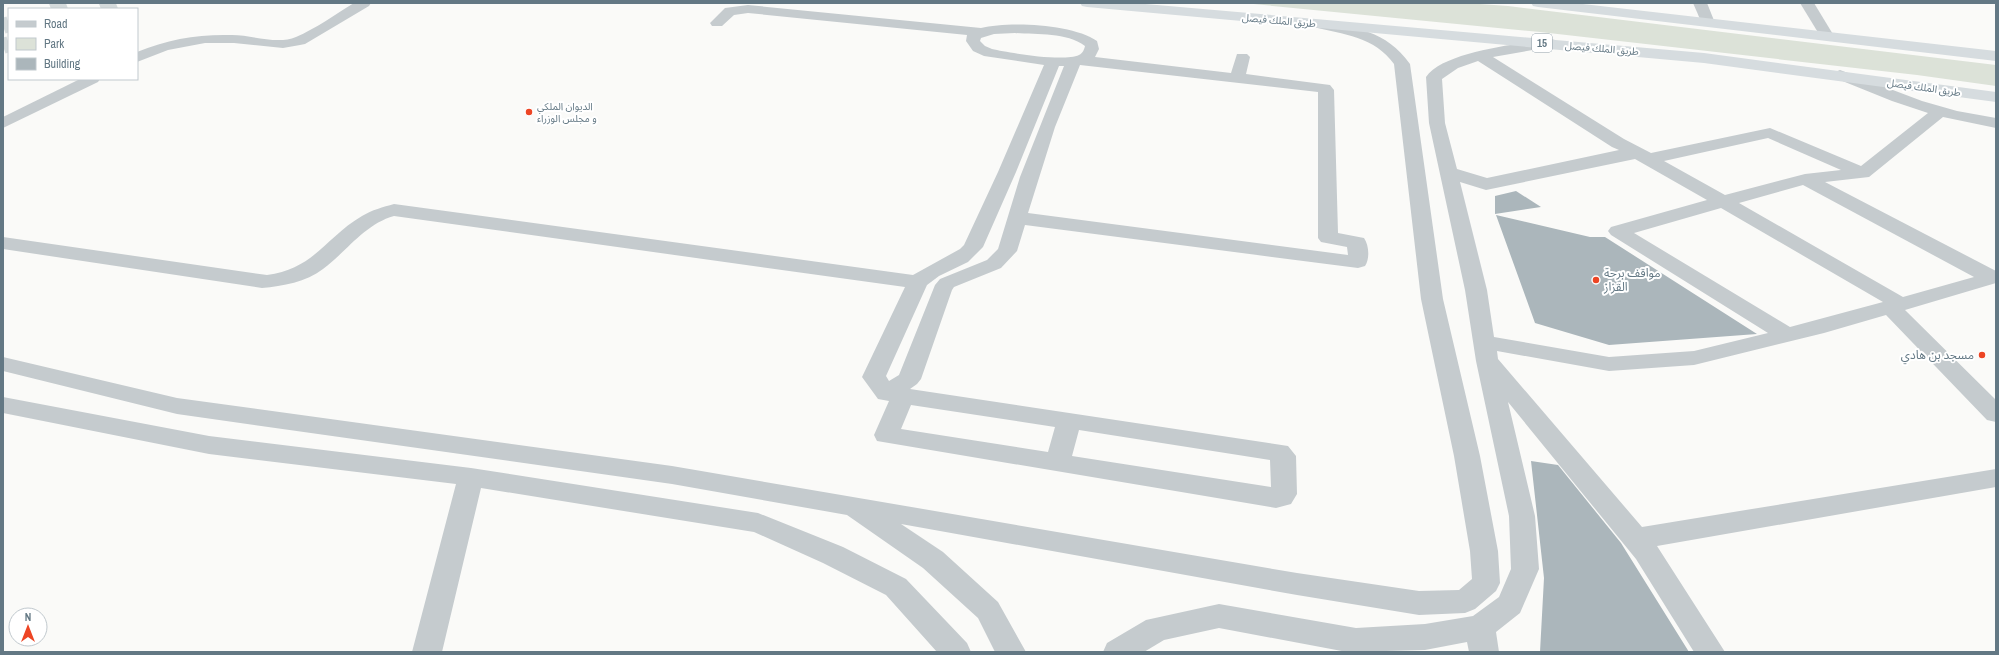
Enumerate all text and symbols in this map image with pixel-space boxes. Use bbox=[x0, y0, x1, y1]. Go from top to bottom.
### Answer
legend bbox=[8, 8, 138, 80]
street label: طريق الملك فيصل bbox=[1242, 11, 1317, 30]
text: Road bbox=[44, 16, 68, 32]
road number: 15 bbox=[1532, 34, 1552, 52]
text: Park bbox=[44, 36, 64, 52]
street label: طريق الملك فيصل bbox=[1565, 39, 1640, 58]
text: Building bbox=[44, 56, 81, 72]
street label: طريق الملك فيصل bbox=[1886, 76, 1962, 99]
place label: الديوان الملكي و مجلس الوزراء bbox=[537, 100, 597, 125]
marker: الديوان الملكي و مجلس الوزراء bbox=[524, 107, 534, 117]
place label: مواقف برحة القزاز bbox=[1603, 265, 1661, 295]
marker: مواقف برحة القزاز bbox=[1591, 275, 1601, 285]
place label: مسجد بن هادي bbox=[1901, 347, 1974, 365]
marker: مسجد بن هادي bbox=[1977, 350, 1987, 360]
north arrow bbox=[8, 607, 48, 647]
text: N bbox=[25, 610, 31, 624]

